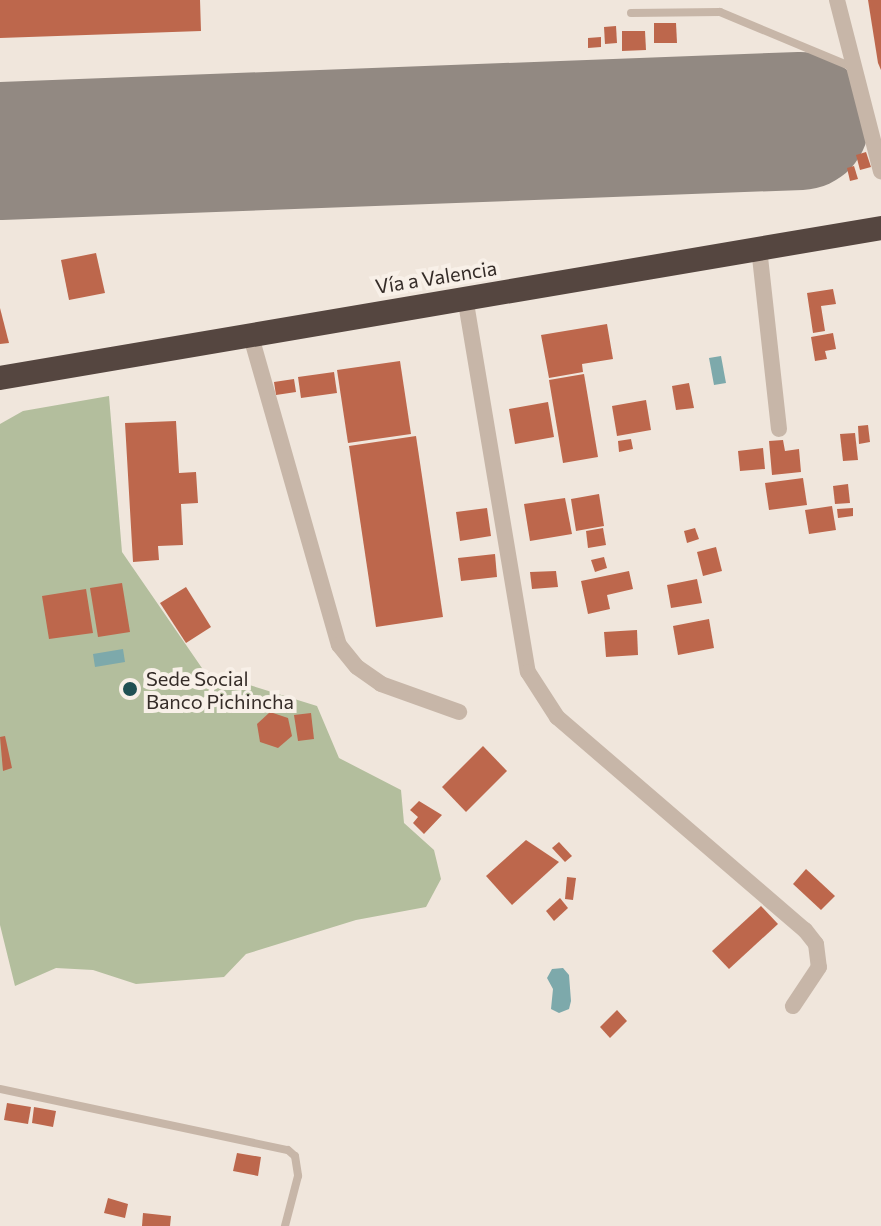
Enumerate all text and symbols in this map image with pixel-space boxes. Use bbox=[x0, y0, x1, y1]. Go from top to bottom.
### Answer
street label: Vía a Valencia bbox=[373, 256, 499, 298]
place label: Sede Social Banco Pichincha bbox=[146, 666, 294, 713]
marker: Sede Social Banco Pichincha bbox=[121, 680, 139, 698]

